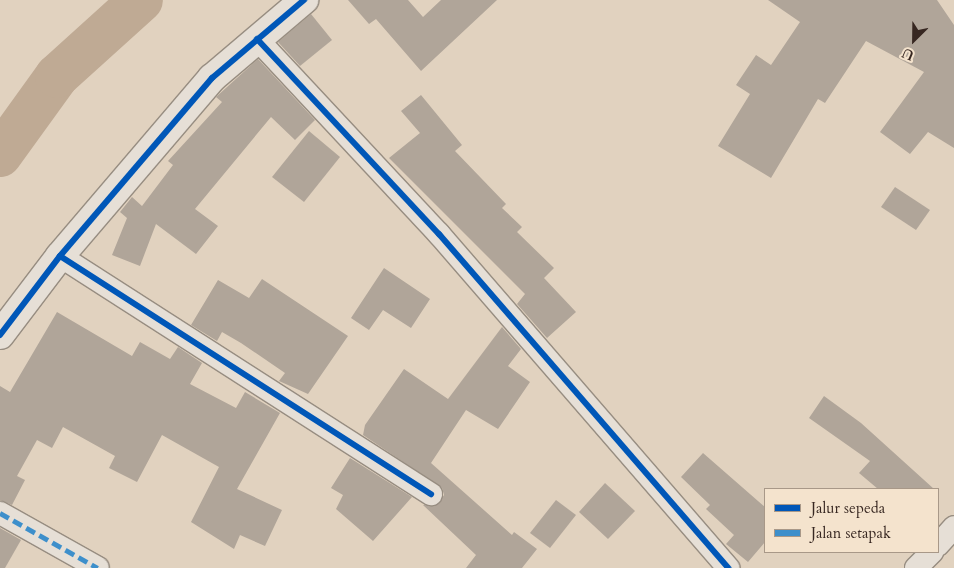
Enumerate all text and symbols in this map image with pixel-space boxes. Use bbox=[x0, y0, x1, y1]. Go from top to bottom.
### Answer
north arrow bbox=[889, 15, 939, 65]
text: U bbox=[899, 43, 917, 65]
legend bbox=[764, 488, 939, 553]
text: Jalur sepeda bbox=[811, 498, 885, 518]
text: Jalan setapak bbox=[811, 523, 891, 543]

